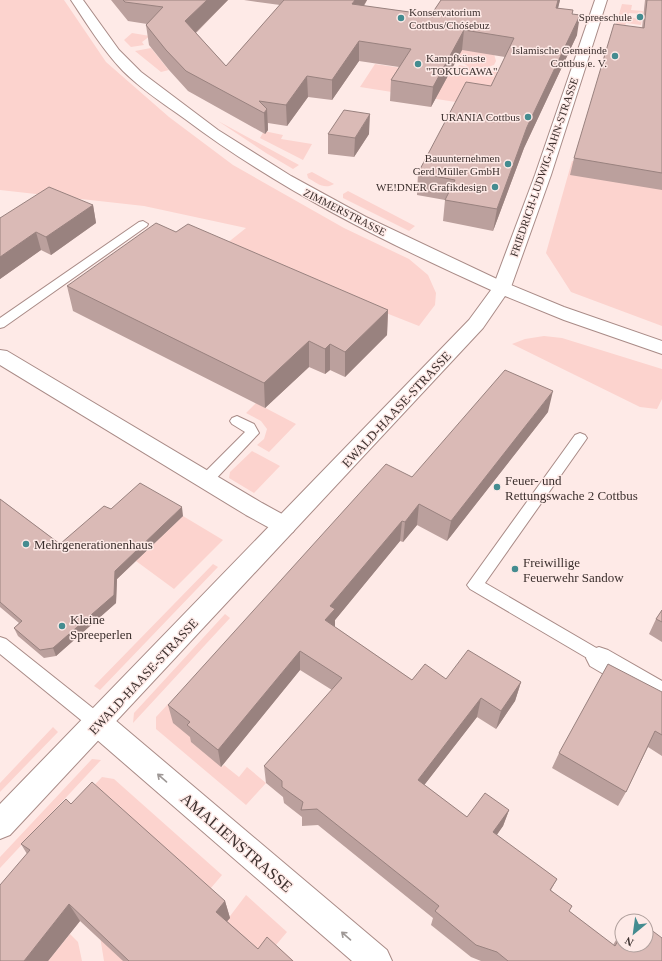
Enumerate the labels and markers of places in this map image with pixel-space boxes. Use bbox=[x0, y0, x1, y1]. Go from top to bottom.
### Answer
place label: Konservatorium Cottbus/Chóśebuz bbox=[409, 6, 490, 31]
place label: Spreeschule bbox=[579, 11, 632, 23]
marker: Spreeschule bbox=[635, 12, 645, 22]
marker: Konservatorium Cottbus/Chóśebuz bbox=[396, 13, 406, 23]
place label: Islamische Gemeinde Cottbus e. V. bbox=[512, 44, 607, 69]
marker: Islamische Gemeinde Cottbus e. V. bbox=[610, 51, 620, 61]
place label: Kampfkünste "TOKUGAWA" bbox=[426, 52, 497, 77]
marker: Kampfkünste "TOKUGAWA" bbox=[413, 59, 423, 69]
place label: URANIA Cottbus bbox=[441, 111, 520, 123]
marker: URANIA Cottbus bbox=[523, 112, 533, 122]
place label: Bauunternehmen Gerd Müller GmbH bbox=[413, 152, 500, 177]
marker: Bauunternehmen Gerd Müller GmbH bbox=[503, 159, 513, 169]
place label: WE!DNER Grafikdesign bbox=[376, 181, 487, 193]
marker: WE!DNER Grafikdesign bbox=[490, 182, 500, 192]
place label: Feuer- und Rettungswache 2 Cottbus bbox=[505, 473, 638, 503]
marker: Feuer- und Rettungswache 2 Cottbus bbox=[492, 482, 502, 492]
place label: Mehrgenerationenhaus bbox=[34, 537, 153, 552]
marker: Mehrgenerationenhaus bbox=[21, 539, 31, 549]
place label: Freiwillige Feuerwehr Sandow bbox=[523, 555, 624, 585]
marker: Freiwillige Feuerwehr Sandow bbox=[510, 564, 520, 574]
place label: Kleine Spreeperlen bbox=[70, 612, 133, 642]
marker: Kleine Spreeperlen bbox=[57, 621, 67, 631]

